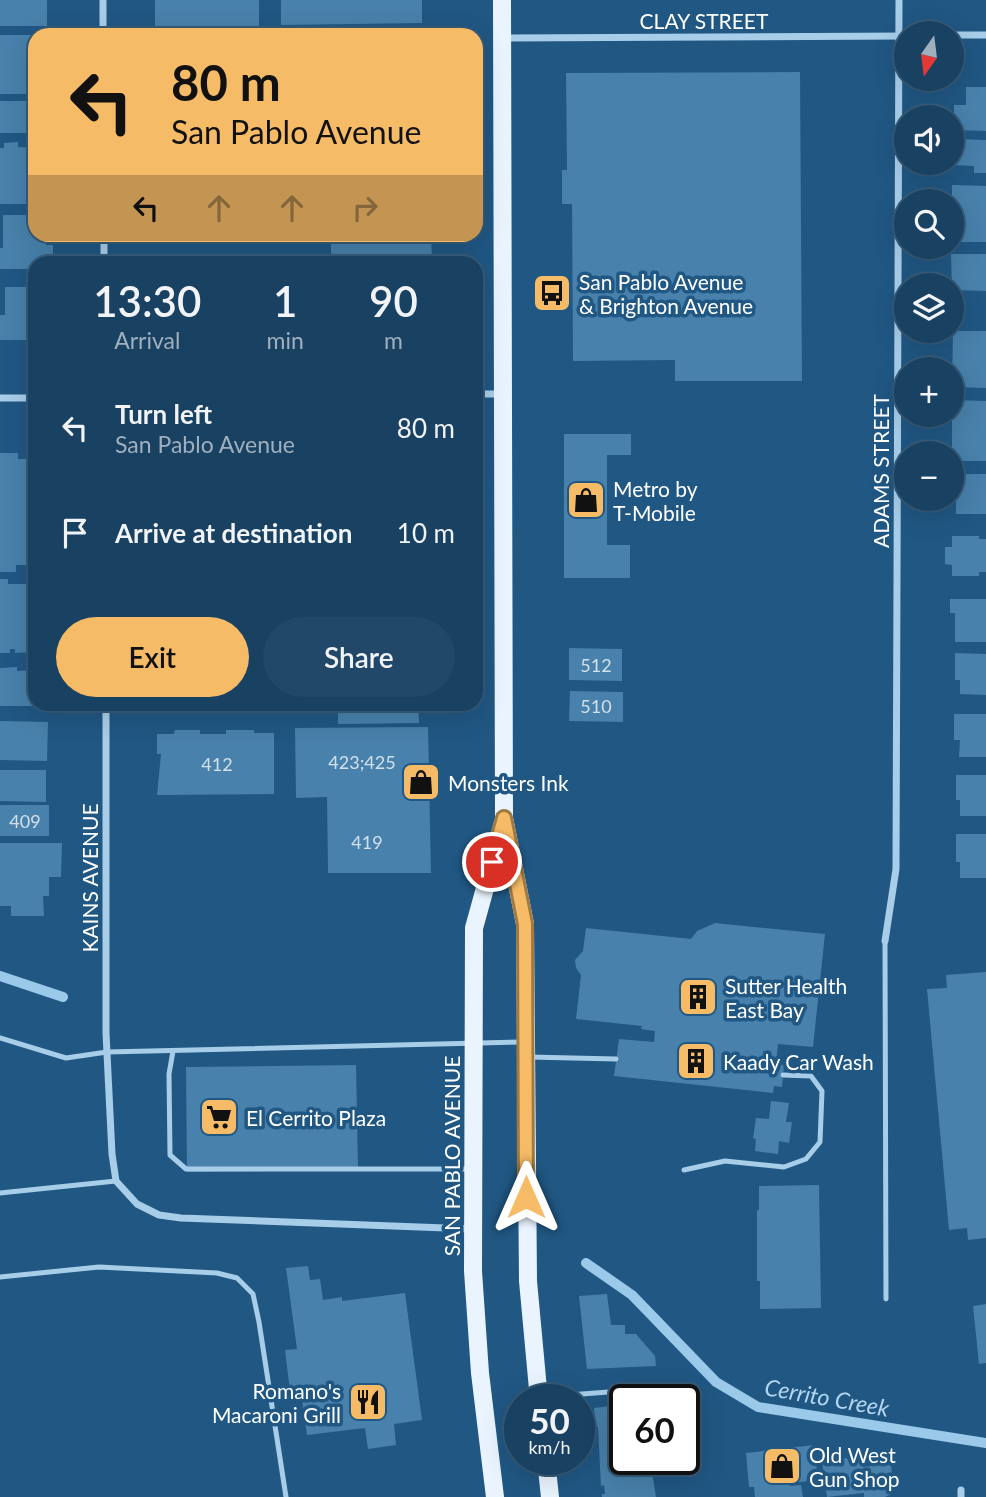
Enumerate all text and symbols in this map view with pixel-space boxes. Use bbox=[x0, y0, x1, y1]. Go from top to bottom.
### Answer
street label: CLAY STREET bbox=[640, 8, 769, 33]
north arrow bbox=[894, 21, 964, 91]
map controls bbox=[894, 21, 964, 511]
text: 80 m bbox=[171, 53, 281, 111]
icon: left bbox=[56, 56, 147, 147]
button: sound bbox=[894, 105, 964, 175]
text: San Pablo Avenue bbox=[171, 112, 421, 151]
icon: left bbox=[127, 189, 165, 227]
icon: ahead bbox=[200, 189, 238, 227]
icon: ahead bbox=[273, 189, 311, 227]
icon: right bbox=[346, 189, 384, 227]
button: search bbox=[894, 189, 964, 259]
place label: San Pablo Avenue & Brighton Avenue bbox=[579, 269, 753, 318]
bus stop icon: San Pablo Avenue & Brighton Avenue bbox=[531, 272, 573, 314]
button: layers bbox=[894, 273, 964, 343]
text: 13:30 bbox=[93, 276, 201, 326]
text: 1 bbox=[273, 276, 297, 326]
text: 90 bbox=[369, 276, 418, 326]
text: Arrival bbox=[114, 326, 180, 354]
text: min bbox=[267, 326, 304, 354]
text: m bbox=[384, 326, 403, 354]
button: + bbox=[894, 357, 964, 427]
street label: ADAMS STREET bbox=[868, 393, 893, 548]
text: Turn left bbox=[115, 398, 212, 430]
icon: left bbox=[56, 409, 94, 447]
text: 80 m bbox=[397, 412, 455, 444]
text: San Pablo Avenue bbox=[115, 430, 295, 458]
button: − bbox=[894, 441, 964, 511]
place label: Metro by T-Mobile bbox=[613, 476, 698, 525]
shop icon: Metro by T-Mobile bbox=[565, 479, 607, 521]
icon: arrive bbox=[56, 514, 94, 552]
text: Arrive at destination bbox=[115, 517, 352, 549]
text: 10 m bbox=[397, 517, 455, 549]
button: Exit bbox=[56, 617, 249, 697]
button: Share bbox=[263, 617, 455, 697]
house number: 512 bbox=[580, 654, 612, 676]
house number: 510 bbox=[580, 695, 612, 717]
house number: 423;425 bbox=[328, 751, 396, 773]
house number: 412 bbox=[201, 753, 233, 775]
shop icon: Monsters Ink bbox=[400, 761, 442, 803]
place label: Monsters Ink bbox=[448, 770, 569, 795]
street label: KAINS AVENUE bbox=[77, 803, 102, 953]
house number: 409 bbox=[9, 810, 41, 832]
house number: 419 bbox=[351, 831, 383, 853]
pin bbox=[462, 832, 522, 892]
icon: arrive bbox=[473, 843, 511, 881]
place label: Sutter Health East Bay bbox=[725, 973, 847, 1022]
building icon: Sutter Health East Bay bbox=[677, 976, 719, 1018]
building icon: Kaady Car Wash bbox=[675, 1040, 717, 1082]
place label: Kaady Car Wash bbox=[723, 1049, 874, 1074]
street label: SAN PABLO AVENUE bbox=[439, 1056, 464, 1256]
supermarket icon: El Cerrito Plaza bbox=[198, 1096, 240, 1138]
place label: El Cerrito Plaza bbox=[246, 1105, 386, 1130]
position arrow bbox=[489, 1160, 563, 1234]
water label: Cerrito Creek bbox=[763, 1372, 892, 1422]
place label: Romano's Macaroni Grill bbox=[212, 1378, 341, 1427]
restaurant icon: Romano's Macaroni Grill bbox=[347, 1381, 389, 1423]
speed limit sign: 60 bbox=[609, 1384, 700, 1475]
text: 50 bbox=[529, 1399, 570, 1441]
text: km/h bbox=[528, 1436, 571, 1458]
place label: Old West Gun Shop bbox=[809, 1442, 900, 1491]
shop icon: Old West Gun Shop bbox=[761, 1445, 803, 1487]

